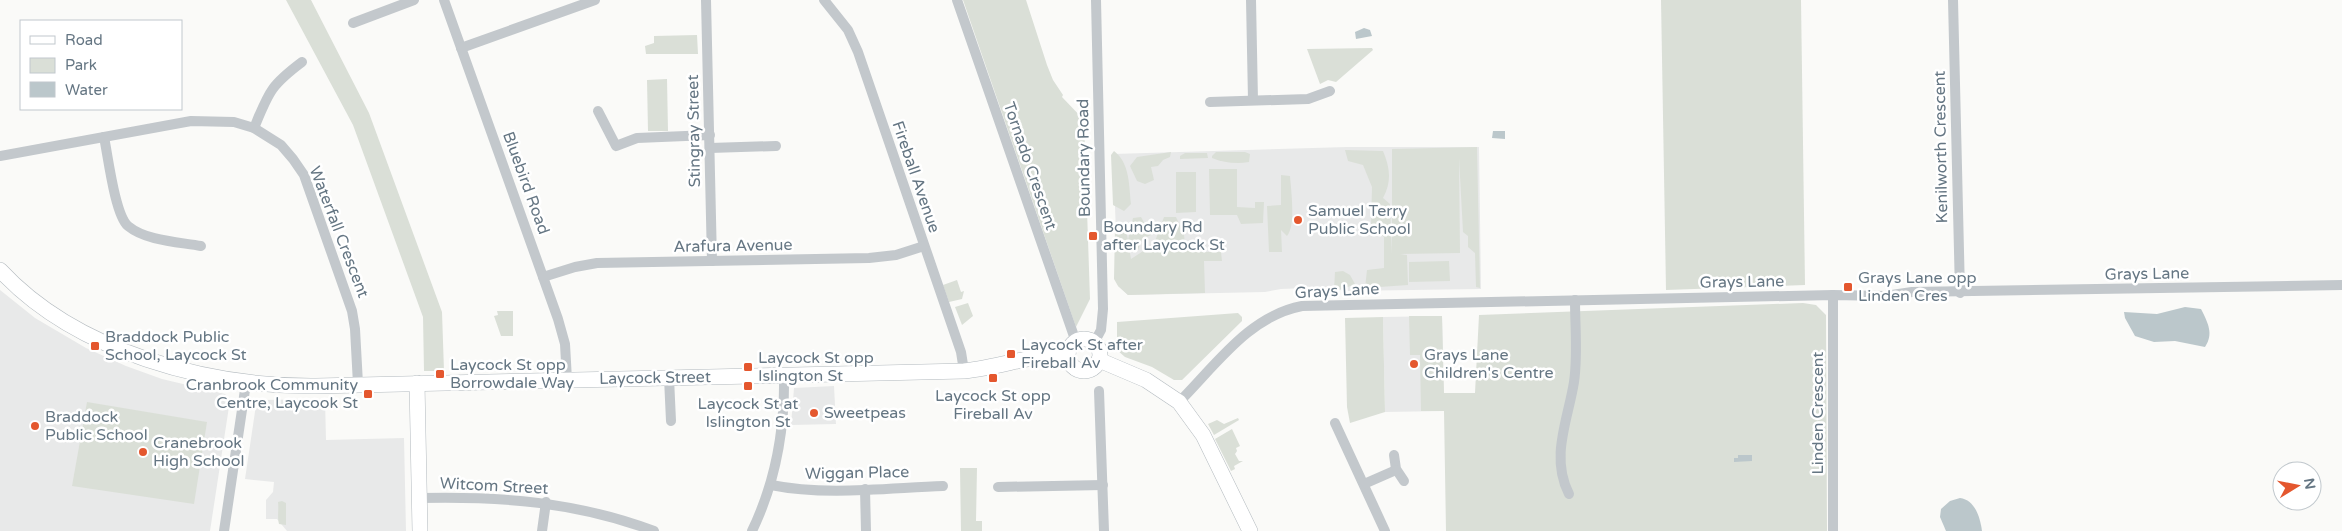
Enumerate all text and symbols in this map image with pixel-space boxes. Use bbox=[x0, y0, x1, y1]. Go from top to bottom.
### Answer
legend bbox=[20, 20, 182, 110]
text: Road bbox=[65, 31, 103, 49]
text: Park bbox=[65, 56, 97, 74]
street label: Kenilworth Crescent bbox=[1930, 70, 1952, 224]
street label: Stingray Street bbox=[683, 74, 705, 188]
text: Water bbox=[65, 81, 108, 99]
street label: Tornado Crescent bbox=[999, 99, 1061, 233]
street label: Boundary Road bbox=[1073, 99, 1095, 217]
street label: Fireball Avenue bbox=[888, 118, 944, 236]
street label: Bluebird Road bbox=[498, 129, 554, 237]
street label: Waterfall Crescent bbox=[305, 163, 373, 301]
place label: Samuel Terry Public School bbox=[1308, 201, 1411, 239]
marker: Samuel Terry Public School bbox=[1292, 214, 1304, 226]
place label: Boundary Rd after Laycock St bbox=[1103, 217, 1225, 255]
marker: Boundary Rd after Laycock St bbox=[1087, 230, 1099, 242]
street label: Arafura Avenue bbox=[673, 235, 793, 257]
street label: Grays Lane bbox=[2105, 263, 2189, 285]
place label: Grays Lane opp Linden Cres bbox=[1858, 268, 1977, 306]
street label: Grays Lane bbox=[1700, 271, 1784, 293]
street label: Grays Lane bbox=[1294, 279, 1380, 303]
marker: Grays Lane opp Linden Cres bbox=[1842, 281, 1854, 293]
place label: Braddock Public School, Laycock St bbox=[105, 327, 247, 365]
place label: Laycock St after Fireball Av bbox=[1021, 335, 1144, 373]
marker: Braddock Public School, Laycock St bbox=[89, 340, 101, 352]
place label: Grays Lane Children's Centre bbox=[1424, 345, 1554, 383]
place label: Laycock St opp Islington St bbox=[758, 348, 874, 386]
marker: Laycock St after Fireball Av bbox=[1005, 348, 1017, 360]
street label: Linden Crescent bbox=[1808, 352, 1828, 474]
place label: Laycock St opp Borrowdale Way bbox=[450, 355, 575, 393]
marker: Grays Lane Children's Centre bbox=[1408, 358, 1420, 370]
marker: Laycock St opp Islington St bbox=[742, 361, 754, 373]
street label: Laycock Street bbox=[599, 367, 711, 389]
marker: Laycock St opp Borrowdale Way bbox=[434, 368, 446, 380]
marker: Laycock St opp Fireball Av bbox=[987, 372, 999, 384]
place label: Cranbrook Community Centre, Laycook St bbox=[186, 375, 358, 413]
marker: Laycock St at Islington St bbox=[742, 380, 754, 392]
place label: Laycock St opp Fireball Av bbox=[935, 386, 1051, 424]
marker: Cranbrook Community Centre, Laycook St bbox=[362, 388, 374, 400]
place label: Laycock St at Islington St bbox=[698, 394, 798, 432]
place label: Sweetpeas bbox=[824, 403, 906, 423]
place label: Braddock Public School bbox=[45, 407, 148, 445]
marker: Sweetpeas bbox=[808, 407, 820, 419]
marker: Braddock Public School bbox=[29, 420, 41, 432]
place label: Cranebrook High School bbox=[153, 433, 244, 471]
marker: Cranebrook High School bbox=[137, 446, 149, 458]
north arrow bbox=[2272, 461, 2322, 511]
street label: Wiggan Place bbox=[805, 462, 909, 484]
street label: Witcom Street bbox=[439, 473, 549, 499]
text: N bbox=[2300, 477, 2319, 491]

